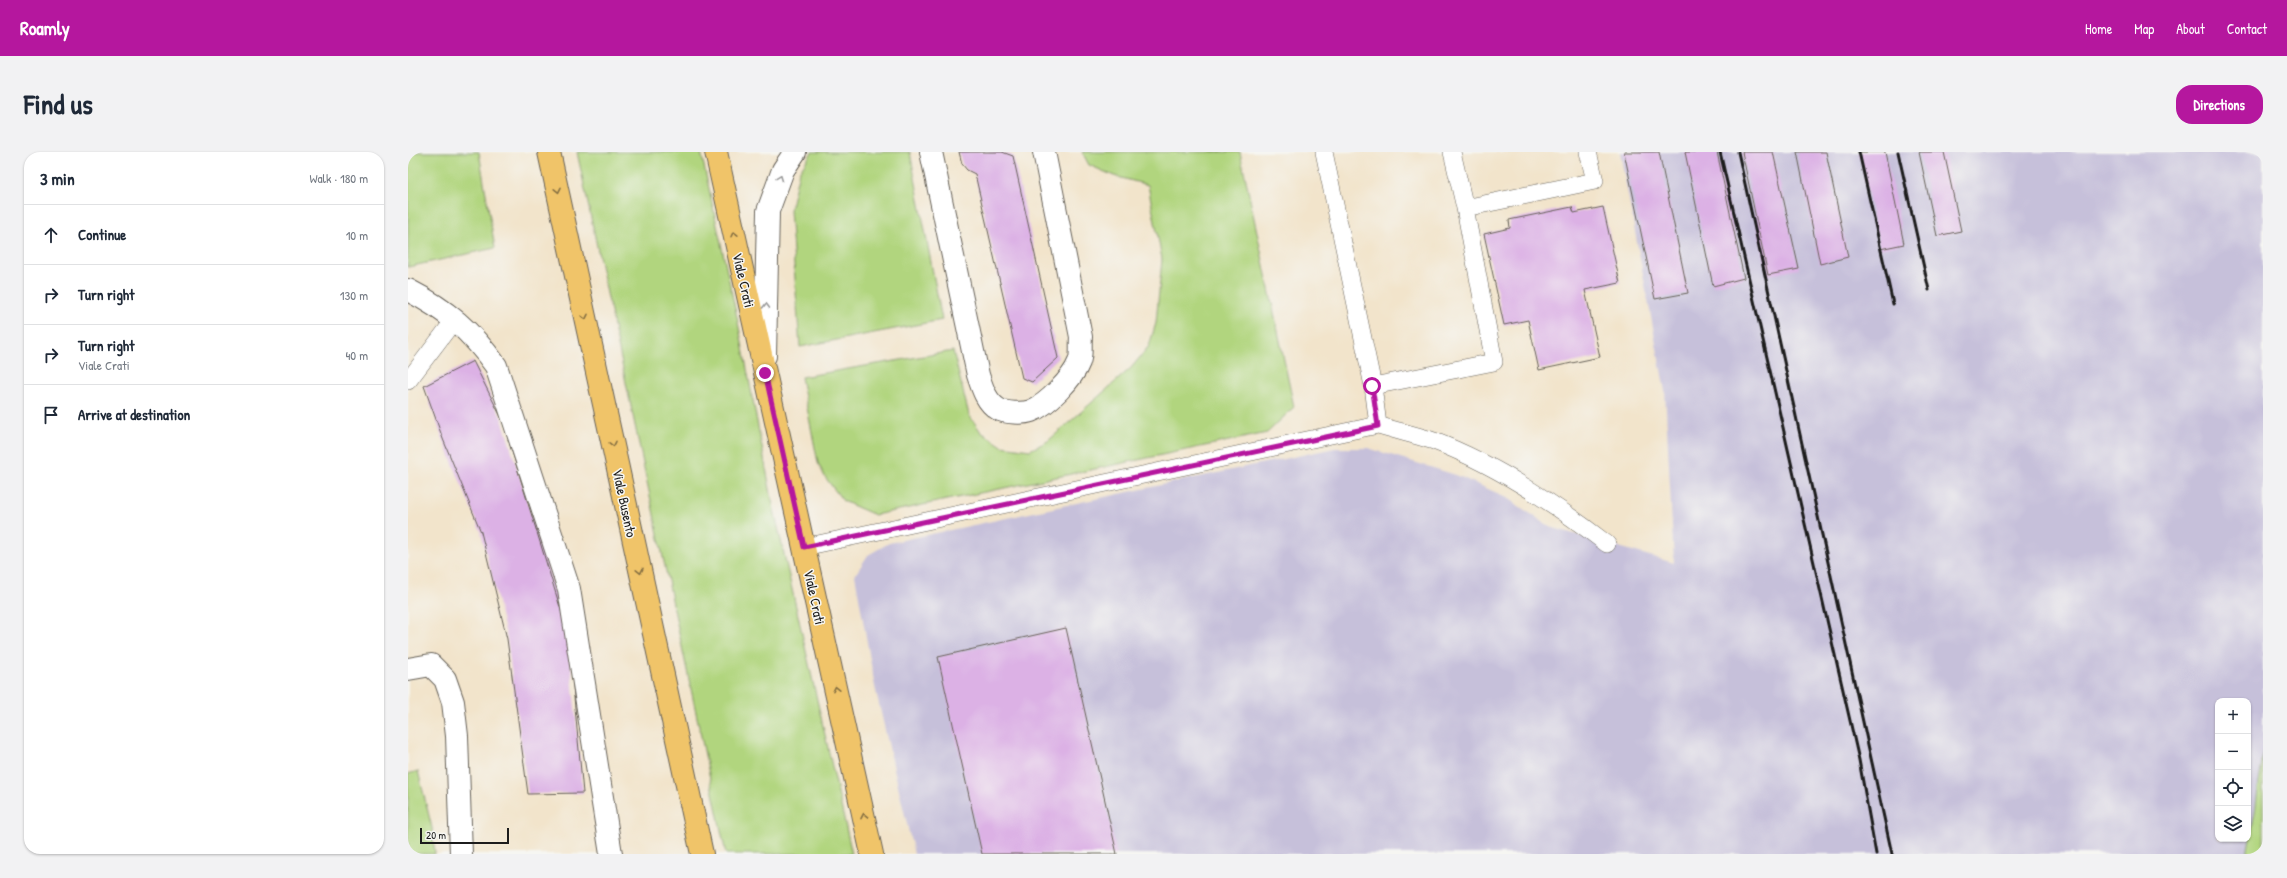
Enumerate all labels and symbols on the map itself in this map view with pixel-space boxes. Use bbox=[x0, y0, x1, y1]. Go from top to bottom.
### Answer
one-way arrow bbox=[776, 175, 784, 182]
one-way arrow bbox=[553, 187, 561, 193]
one-way arrow bbox=[730, 231, 738, 237]
street label: Viale Crati bbox=[728, 251, 760, 309]
one-way arrow bbox=[762, 303, 770, 309]
one-way arrow bbox=[581, 314, 589, 320]
route end bbox=[756, 364, 774, 382]
route start bbox=[1363, 377, 1381, 395]
one-way arrow bbox=[608, 441, 616, 447]
street label: Viale Busento bbox=[608, 467, 642, 539]
one-way arrow bbox=[636, 568, 644, 574]
street label: Viale Crati bbox=[800, 568, 830, 626]
one-way arrow bbox=[832, 686, 840, 692]
one-way arrow bbox=[860, 813, 868, 819]
scale bar bbox=[420, 826, 509, 845]

